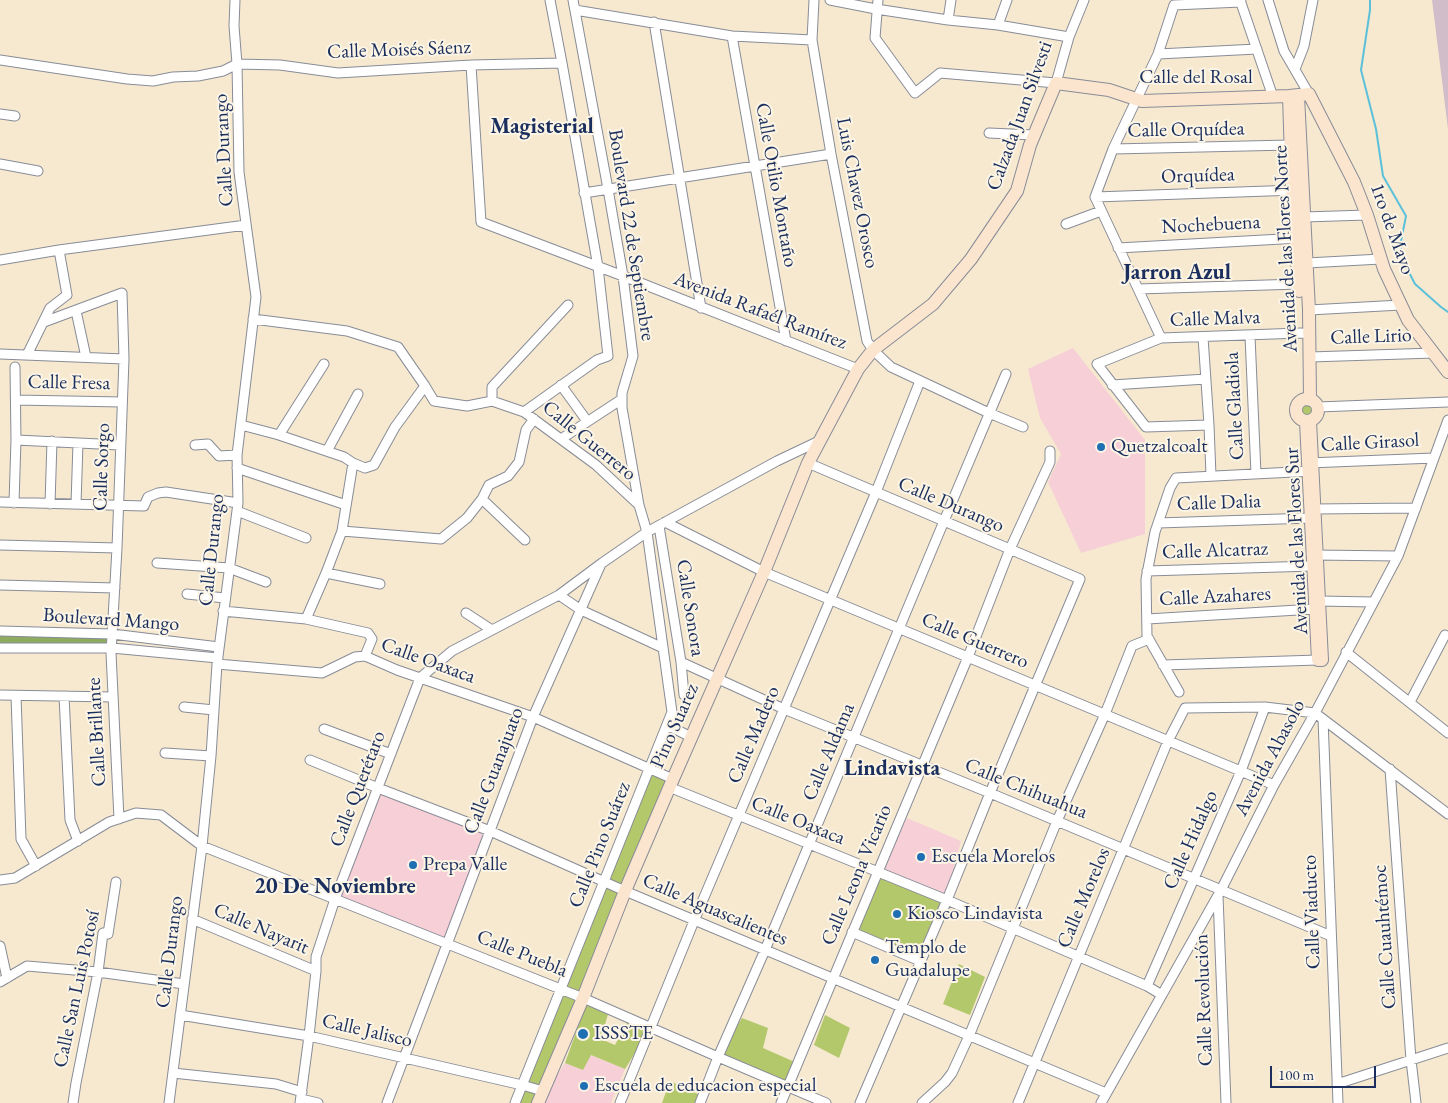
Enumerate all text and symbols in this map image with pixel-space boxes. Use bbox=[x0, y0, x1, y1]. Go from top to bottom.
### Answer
street label: Calle Moisés Sáenz bbox=[327, 35, 471, 65]
street label: Calzada Juan Silvesti bbox=[982, 38, 1058, 194]
street label: Calle del Rosal bbox=[1139, 66, 1253, 90]
street label: Calle Durango bbox=[209, 93, 239, 207]
street label: Calle Otilio Montaño bbox=[750, 101, 802, 269]
district label: Magisterial bbox=[490, 114, 594, 140]
street label: Luis Chavez Orosco bbox=[831, 116, 883, 270]
street label: Calle Orquídea bbox=[1127, 117, 1245, 143]
street label: Boulevard 22 de Septiembre bbox=[602, 127, 660, 343]
street label: Avenida de las Flores Norte bbox=[1269, 145, 1303, 353]
street label: Orquídea bbox=[1161, 163, 1235, 189]
street label: 1ro de Mayo bbox=[1364, 180, 1420, 278]
street label: Nochebuena bbox=[1161, 210, 1261, 240]
district label: Jarron Azul bbox=[1123, 260, 1231, 286]
street label: Avenida Rafaél Ramírez bbox=[670, 267, 850, 355]
street label: Calle Malva bbox=[1169, 305, 1261, 333]
street label: Calle Lirio bbox=[1330, 324, 1412, 350]
street label: Calle Gladiola bbox=[1220, 351, 1250, 461]
street label: Calle Fresa bbox=[27, 370, 111, 396]
street label: Calle Guerrero bbox=[537, 396, 641, 486]
street label: Calle Sorgo bbox=[88, 423, 116, 511]
street label: Calle Girasol bbox=[1320, 428, 1420, 458]
place label: Quetzalcoalt bbox=[1111, 435, 1207, 459]
marker: Quetzalcoalt bbox=[1095, 441, 1107, 453]
street label: Avenida de las Flores Sur bbox=[1280, 447, 1314, 635]
street label: Calle Durango bbox=[894, 472, 1008, 538]
street label: Calle Dalia bbox=[1176, 490, 1262, 516]
street label: Calle Durango bbox=[194, 493, 230, 607]
street label: Calle Alcatraz bbox=[1162, 537, 1268, 565]
street label: Calle Sonora bbox=[670, 558, 710, 658]
street label: Calle Azahares bbox=[1159, 582, 1271, 612]
street label: Boulevard Mango bbox=[42, 603, 180, 637]
street label: Calle Guerrero bbox=[918, 608, 1032, 674]
street label: Calle Oaxaca bbox=[377, 633, 479, 689]
street label: Calle Brillante bbox=[82, 677, 112, 787]
street label: Pino Suarez bbox=[646, 680, 704, 772]
street label: Calle Madero bbox=[723, 683, 785, 787]
street label: Avenida Abasolo bbox=[1229, 696, 1311, 820]
street label: Calle Aldama bbox=[798, 700, 860, 804]
street label: Calle Guanajuato bbox=[459, 704, 529, 838]
street label: Calle Querétaro bbox=[325, 728, 391, 850]
street label: Calle Chihuahua bbox=[961, 753, 1091, 825]
district label: Lindavista bbox=[844, 756, 940, 782]
street label: Calle Pino Suárez bbox=[564, 778, 636, 912]
street label: Calle Hidalgo bbox=[1158, 787, 1224, 893]
street label: Calle Oaxaca bbox=[748, 791, 848, 851]
street label: Calle Leona Vicario bbox=[817, 801, 897, 949]
street label: Calle Morelos bbox=[1052, 844, 1116, 952]
place label: Escuela Morelos bbox=[931, 845, 1055, 869]
marker: Escuela Morelos bbox=[915, 851, 927, 863]
place label: Prepa Valle bbox=[423, 853, 507, 877]
street label: Calle Viaducto bbox=[1298, 854, 1326, 970]
marker: Prepa Valle bbox=[407, 859, 419, 871]
street label: Calle Cuauhtémoc bbox=[1368, 864, 1402, 1010]
street label: Calle Aguascalientes bbox=[639, 869, 791, 951]
district label: 20 De Noviembre bbox=[254, 874, 416, 900]
street label: Calle Durango bbox=[151, 894, 189, 1010]
street label: Calle Nayarit bbox=[210, 898, 312, 960]
place label: Kiosco Lindavista bbox=[907, 902, 1043, 926]
street label: Calle San Luis Potosí bbox=[49, 908, 105, 1070]
marker: Kiosco Lindavista bbox=[891, 908, 903, 920]
street label: Calle Puebla bbox=[473, 925, 571, 983]
street label: Calle Revolución bbox=[1190, 933, 1218, 1067]
place label: Templo de Guadalupe bbox=[885, 936, 970, 983]
marker: Templo de Guadalupe bbox=[869, 954, 881, 966]
street label: Calle Jalisco bbox=[319, 1009, 415, 1053]
place label: ISSSTE bbox=[594, 1022, 653, 1046]
marker: ISSSTE bbox=[576, 1027, 590, 1041]
scale bar bbox=[1273, 1056, 1379, 1088]
text: 100 m bbox=[1278, 1065, 1314, 1084]
place label: Escuela de educacion especial bbox=[594, 1074, 817, 1098]
marker: Escuela de educacion especial bbox=[578, 1080, 590, 1092]

